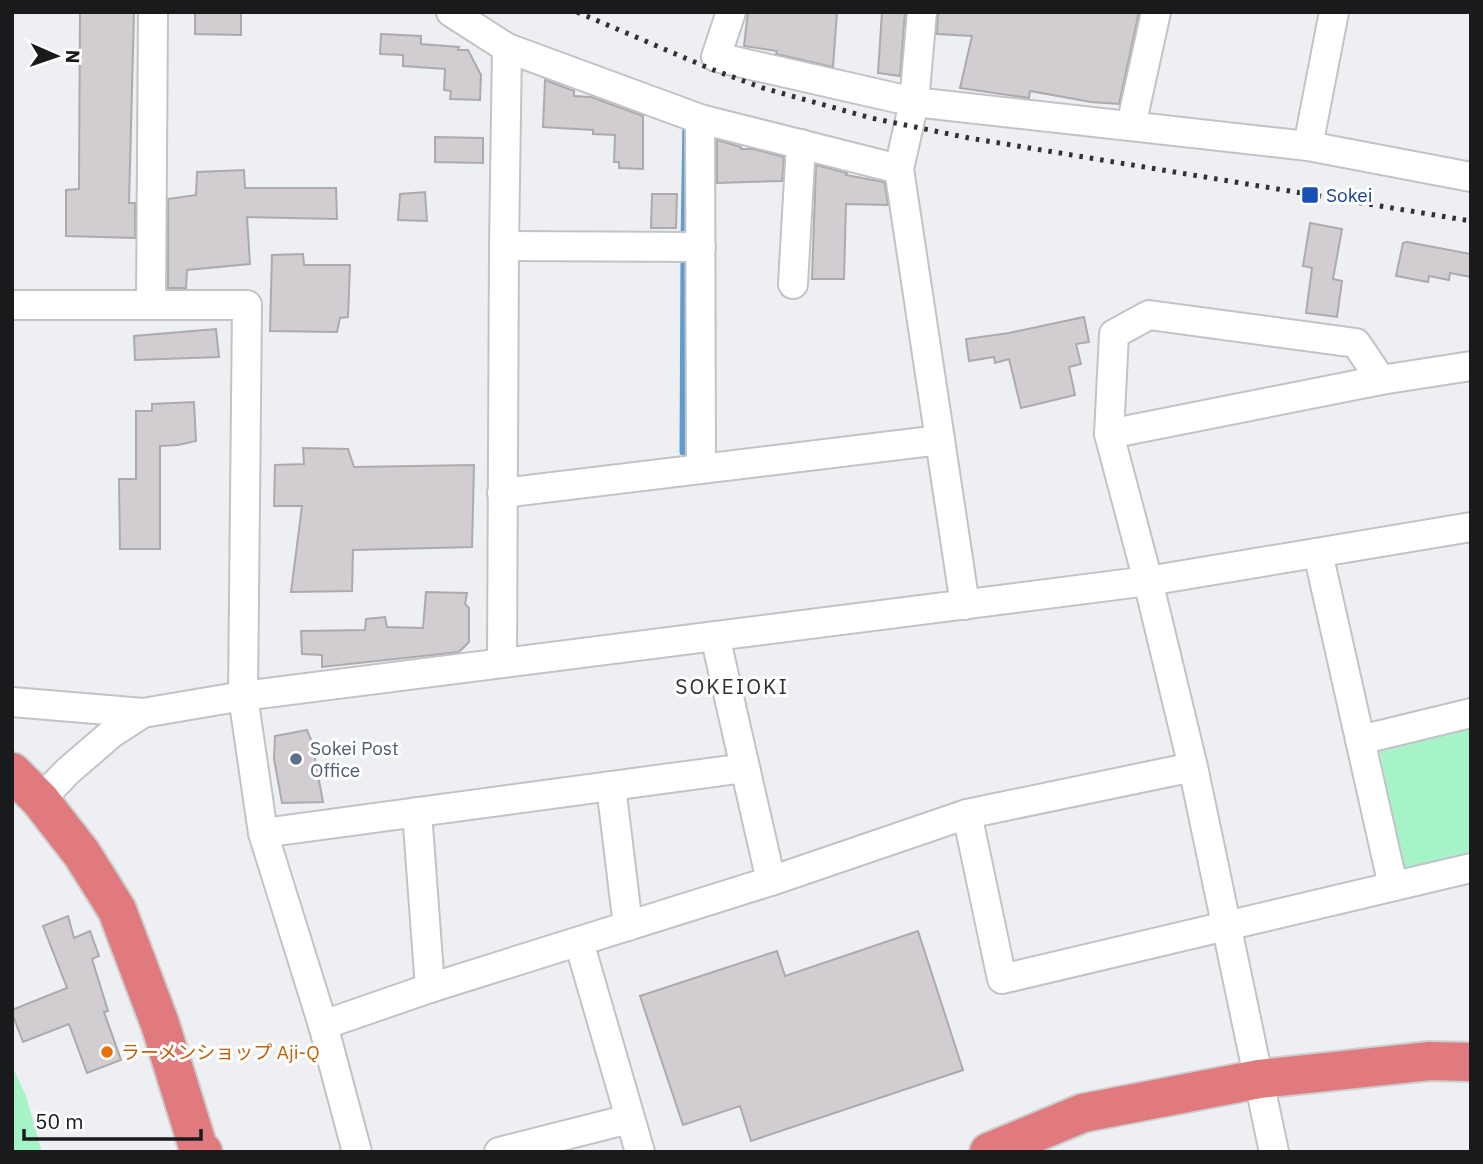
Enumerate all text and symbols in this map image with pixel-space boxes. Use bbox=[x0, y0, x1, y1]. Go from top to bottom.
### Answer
north arrow bbox=[21, 21, 91, 91]
text: N bbox=[61, 49, 85, 64]
place label: Sokei bbox=[1326, 183, 1373, 207]
marker: Sokei bbox=[1300, 185, 1320, 205]
district label: SOKEIOKI bbox=[675, 672, 789, 700]
place label: Sokei Post Office bbox=[310, 736, 399, 782]
marker: Sokei Post Office bbox=[288, 751, 304, 767]
place label: ラーメンショップ Aji-Q bbox=[121, 1040, 320, 1064]
marker: ラーメンショップ Aji-Q bbox=[99, 1044, 115, 1060]
scale bar bbox=[24, 1098, 201, 1142]
text: 50 m bbox=[35, 1107, 84, 1135]

